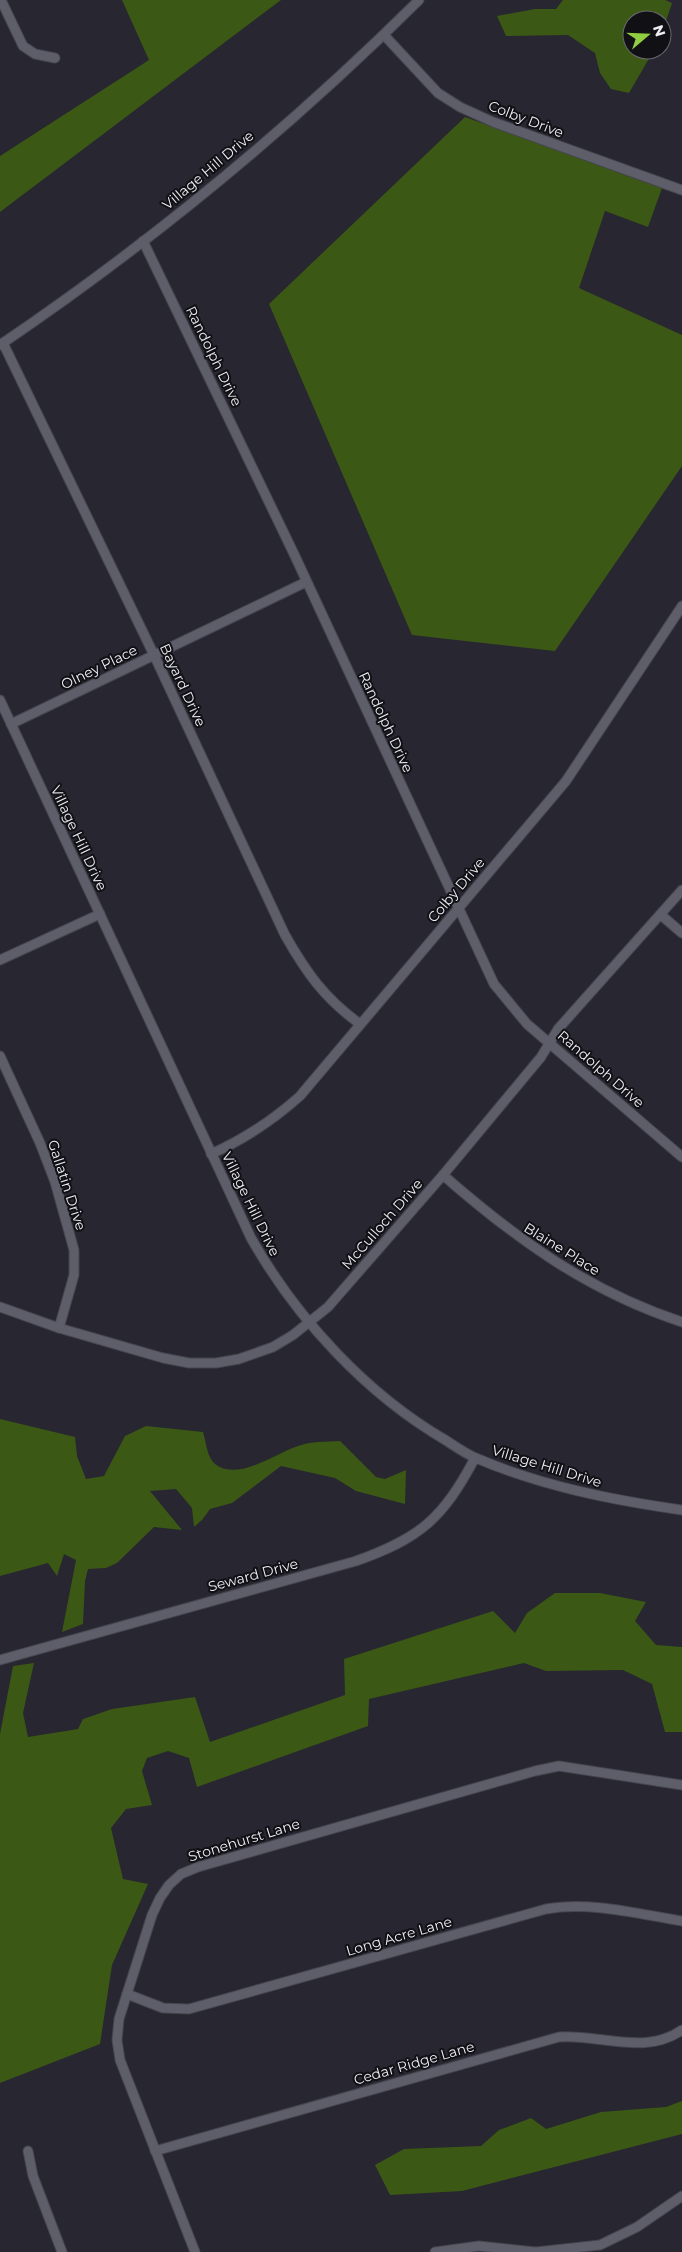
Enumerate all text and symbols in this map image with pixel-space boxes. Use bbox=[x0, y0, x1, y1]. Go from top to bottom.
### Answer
north arrow bbox=[622, 10, 672, 60]
text: N bbox=[649, 22, 670, 39]
street label: Colby Drive bbox=[486, 96, 566, 142]
street label: Village Hill Drive bbox=[159, 127, 257, 213]
street label: Randolph Drive bbox=[182, 303, 246, 409]
street label: Olney Place bbox=[58, 641, 140, 693]
street label: Bayard Drive bbox=[156, 641, 210, 729]
street label: Randolph Drive bbox=[355, 669, 417, 775]
street label: Village Hill Drive bbox=[47, 783, 111, 893]
street label: Colby Drive bbox=[424, 854, 488, 926]
street label: Randolph Drive bbox=[554, 1026, 648, 1112]
street label: Gallatin Drive bbox=[44, 1137, 90, 1233]
street label: Village Hill Drive bbox=[218, 1149, 284, 1259]
street label: McCulloch Drive bbox=[338, 1175, 426, 1273]
street label: Blaine Place bbox=[521, 1219, 603, 1279]
street label: Village Hill Drive bbox=[490, 1441, 604, 1491]
street label: Seward Drive bbox=[206, 1554, 300, 1596]
street label: Stonehurst Lane bbox=[186, 1814, 302, 1866]
street label: Long Acre Lane bbox=[344, 1912, 454, 1960]
street label: Cedar Ridge Lane bbox=[352, 2037, 476, 2089]

